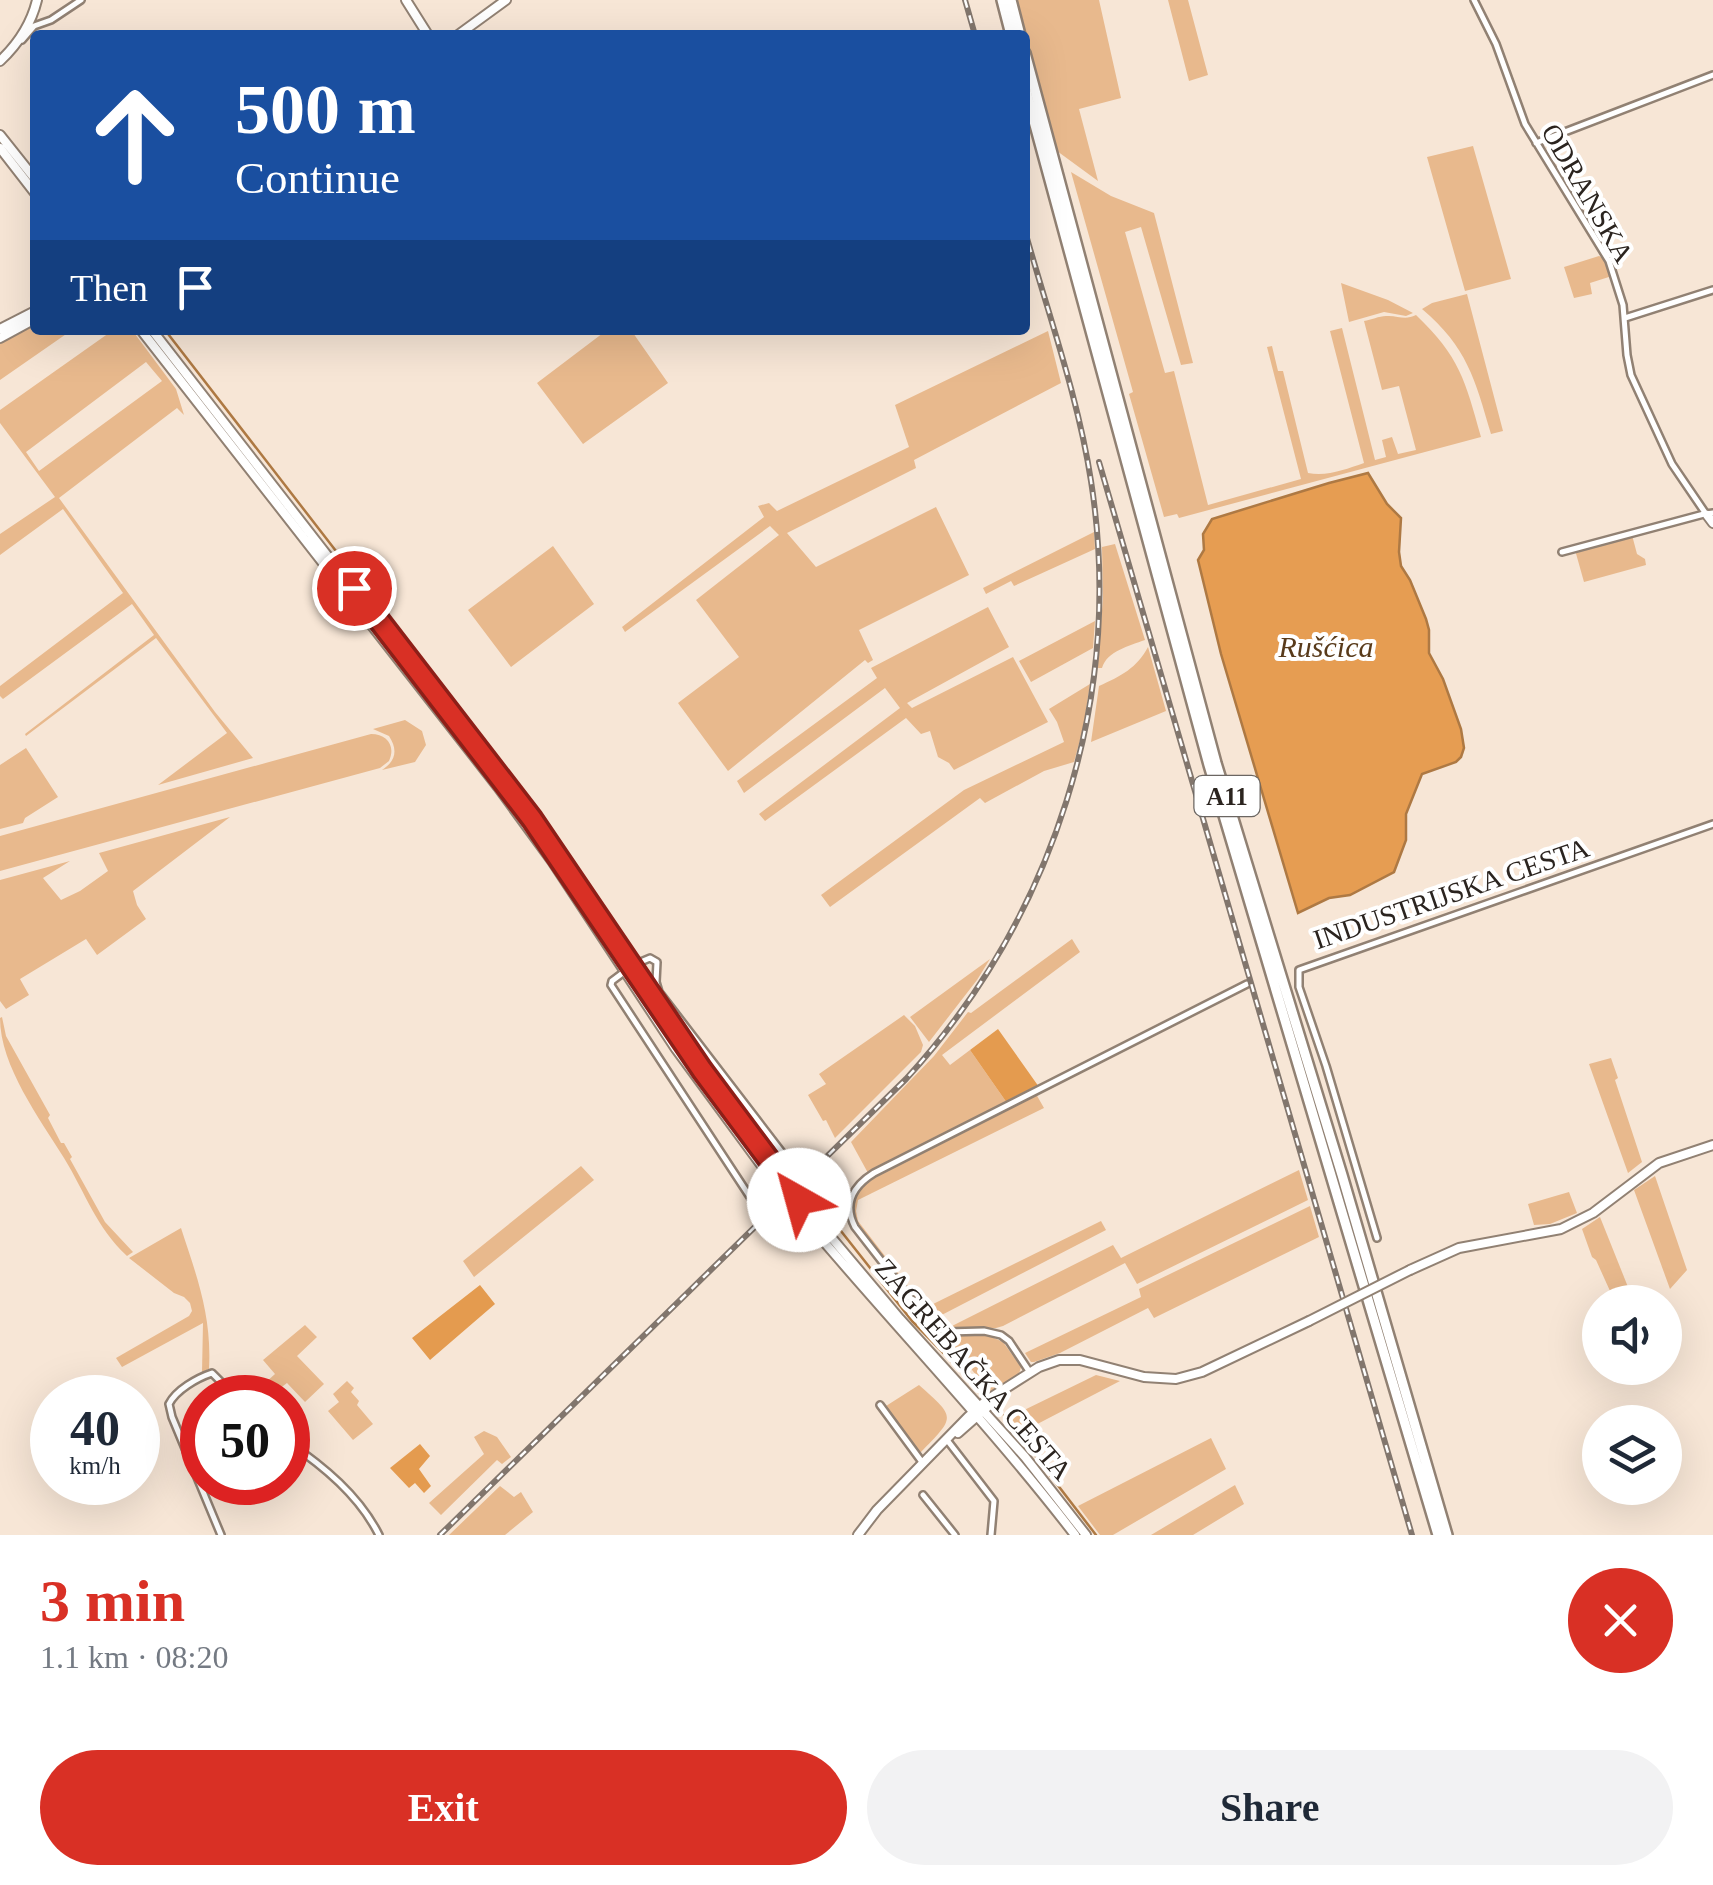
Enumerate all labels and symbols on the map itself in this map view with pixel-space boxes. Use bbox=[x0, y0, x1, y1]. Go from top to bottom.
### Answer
street label: ODRANSKA bbox=[1535, 118, 1640, 269]
pin bbox=[312, 546, 397, 631]
water label: Rušćica bbox=[1278, 630, 1373, 663]
road number: A11 bbox=[1194, 776, 1260, 816]
street label: INDUSTRIJSKA CESTA bbox=[1309, 831, 1594, 955]
position arrow bbox=[747, 1148, 851, 1252]
street label: ZAGREBAČKA CESTA bbox=[869, 1252, 1079, 1487]
speed limit sign: 50 bbox=[180, 1375, 310, 1505]

